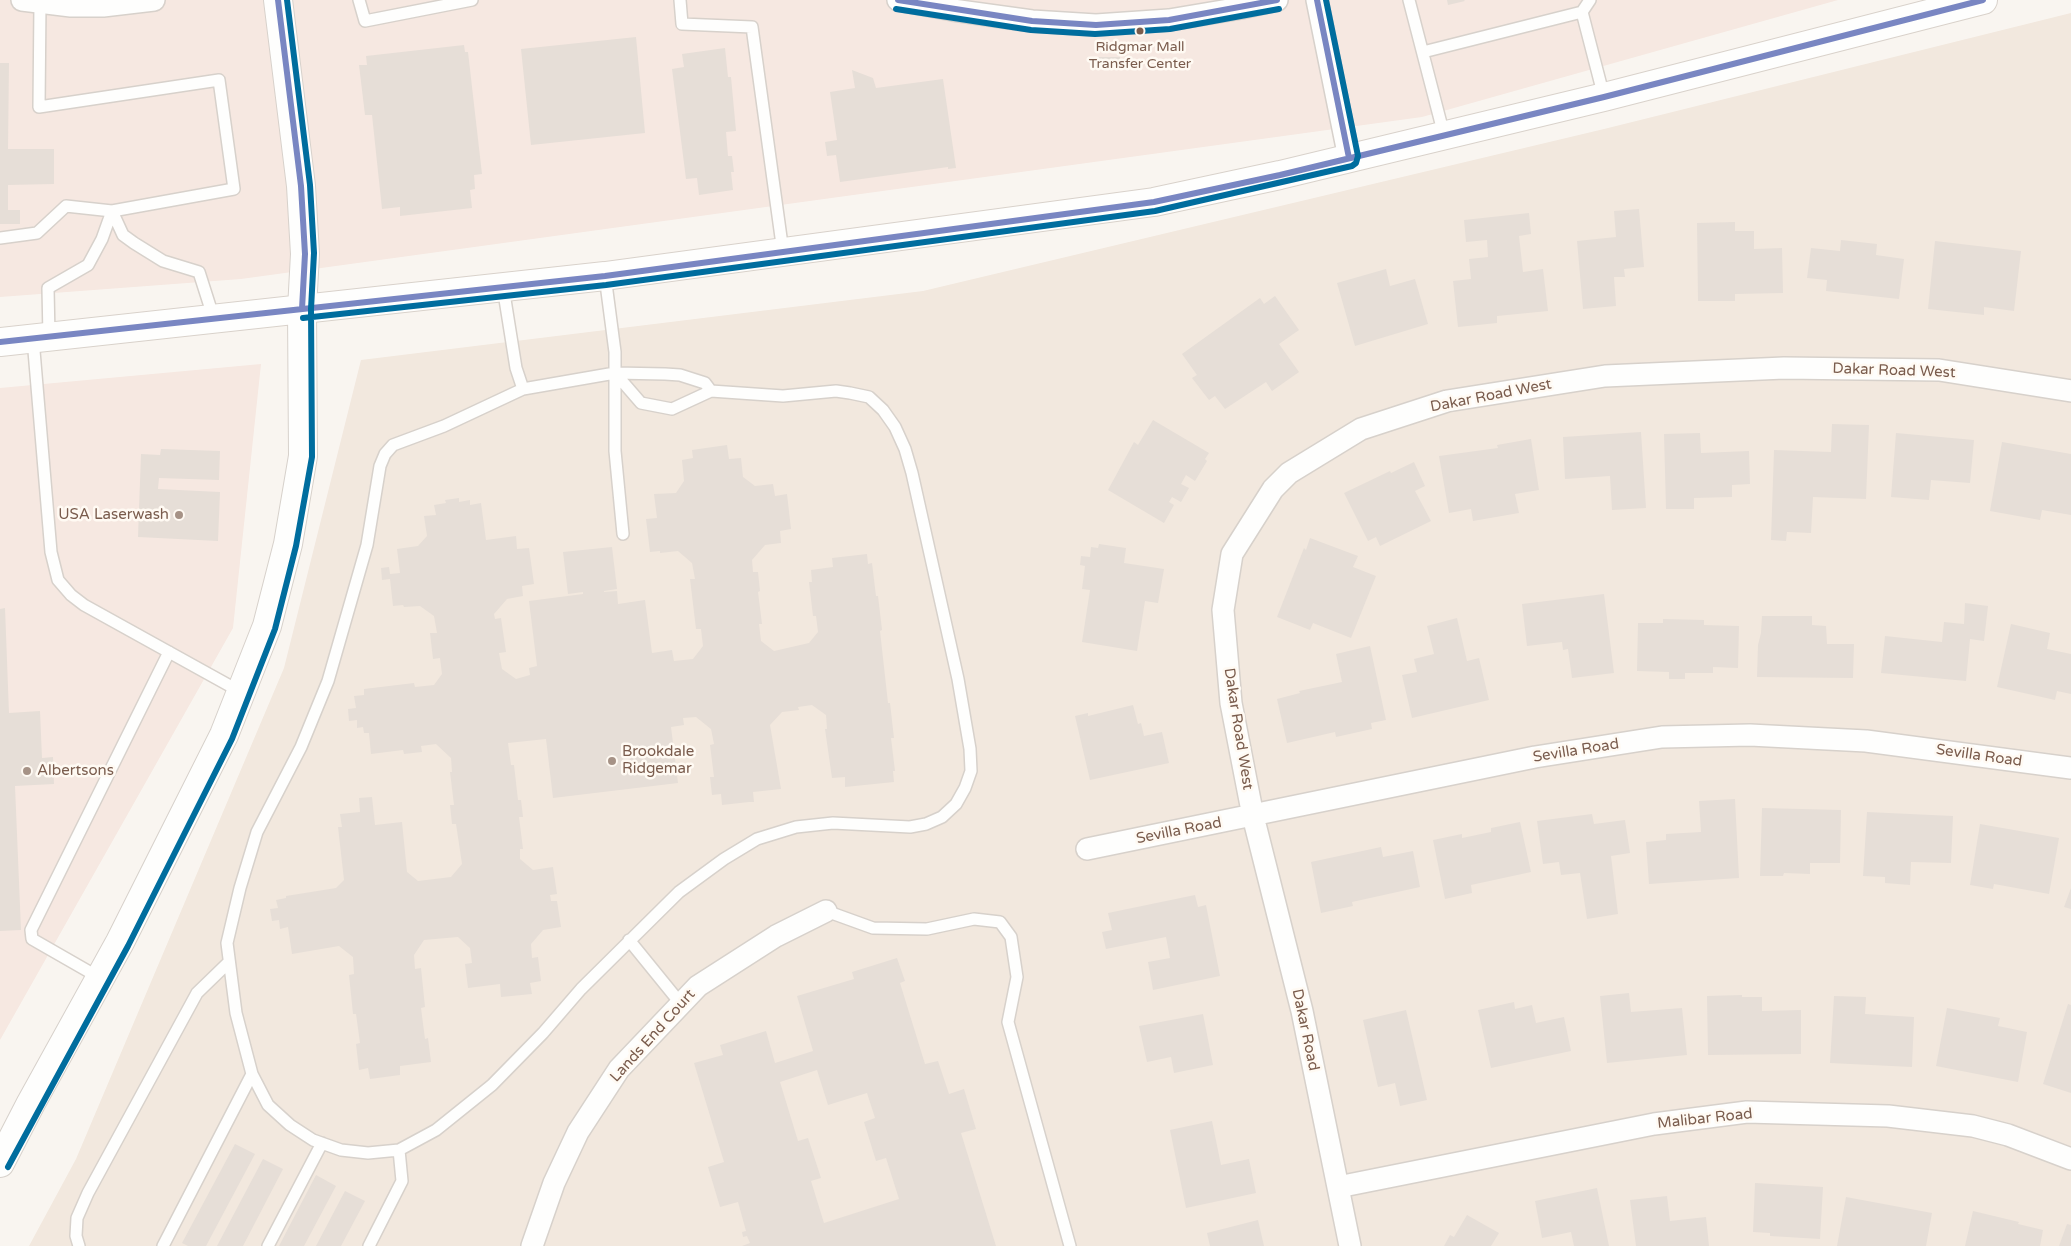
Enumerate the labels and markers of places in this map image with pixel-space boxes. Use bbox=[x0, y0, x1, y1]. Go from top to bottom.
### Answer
marker: Ridgmar Mall Transfer Center bbox=[1135, 26, 1145, 36]
place label: Ridgmar Mall Transfer Center bbox=[1089, 39, 1191, 72]
place label: USA Laserwash bbox=[58, 506, 169, 524]
marker: USA Laserwash bbox=[173, 509, 185, 521]
place label: Brookdale Ridgemar bbox=[622, 743, 694, 778]
marker: Brookdale Ridgemar bbox=[606, 755, 618, 767]
place label: Albertsons bbox=[37, 762, 114, 780]
marker: Albertsons bbox=[21, 765, 33, 777]

